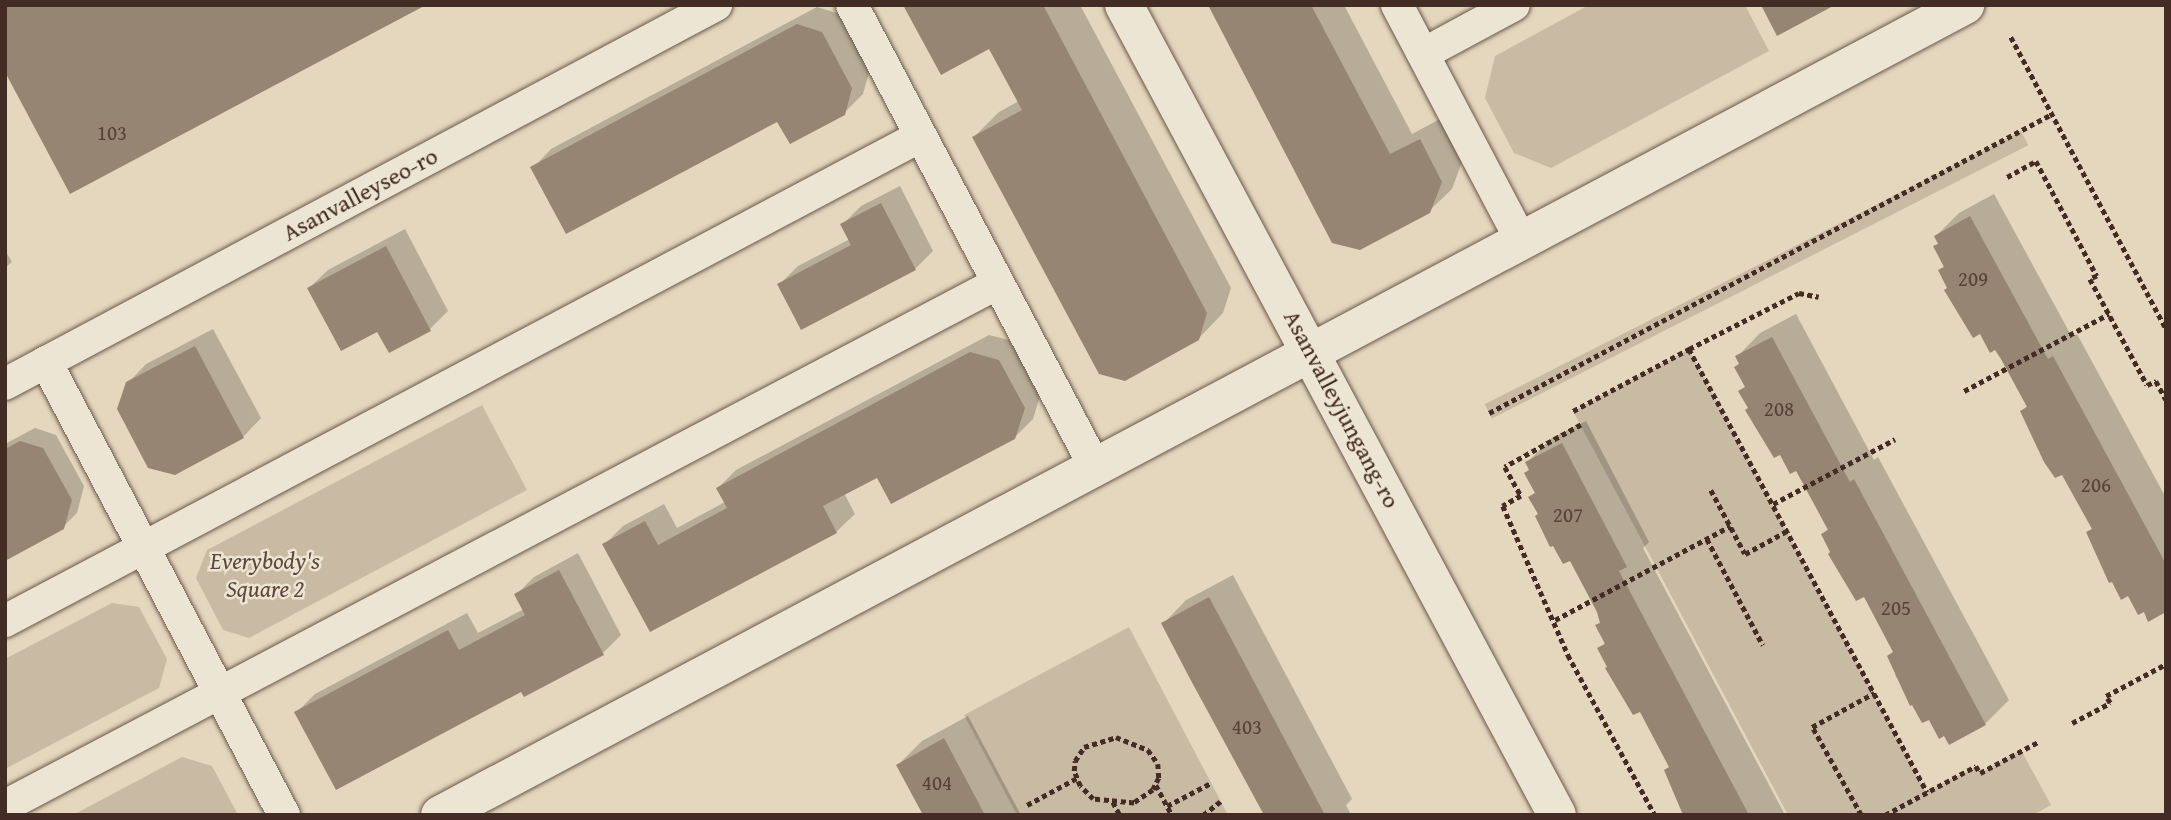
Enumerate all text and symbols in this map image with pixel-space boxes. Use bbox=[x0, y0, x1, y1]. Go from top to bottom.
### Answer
house number: 103 bbox=[97, 120, 127, 146]
street label: Asanvalleyseo-ro bbox=[278, 141, 442, 247]
house number: 209 bbox=[1958, 266, 1988, 292]
street label: Asanvalleyjungang-ro bbox=[1278, 305, 1406, 513]
house number: 208 bbox=[1764, 396, 1794, 422]
house number: 206 bbox=[2081, 472, 2111, 498]
house number: 207 bbox=[1553, 502, 1583, 528]
park label: Everybody's Square 2 bbox=[210, 547, 320, 603]
house number: 205 bbox=[1881, 595, 1911, 621]
house number: 403 bbox=[1232, 714, 1262, 740]
house number: 404 bbox=[922, 770, 952, 796]

